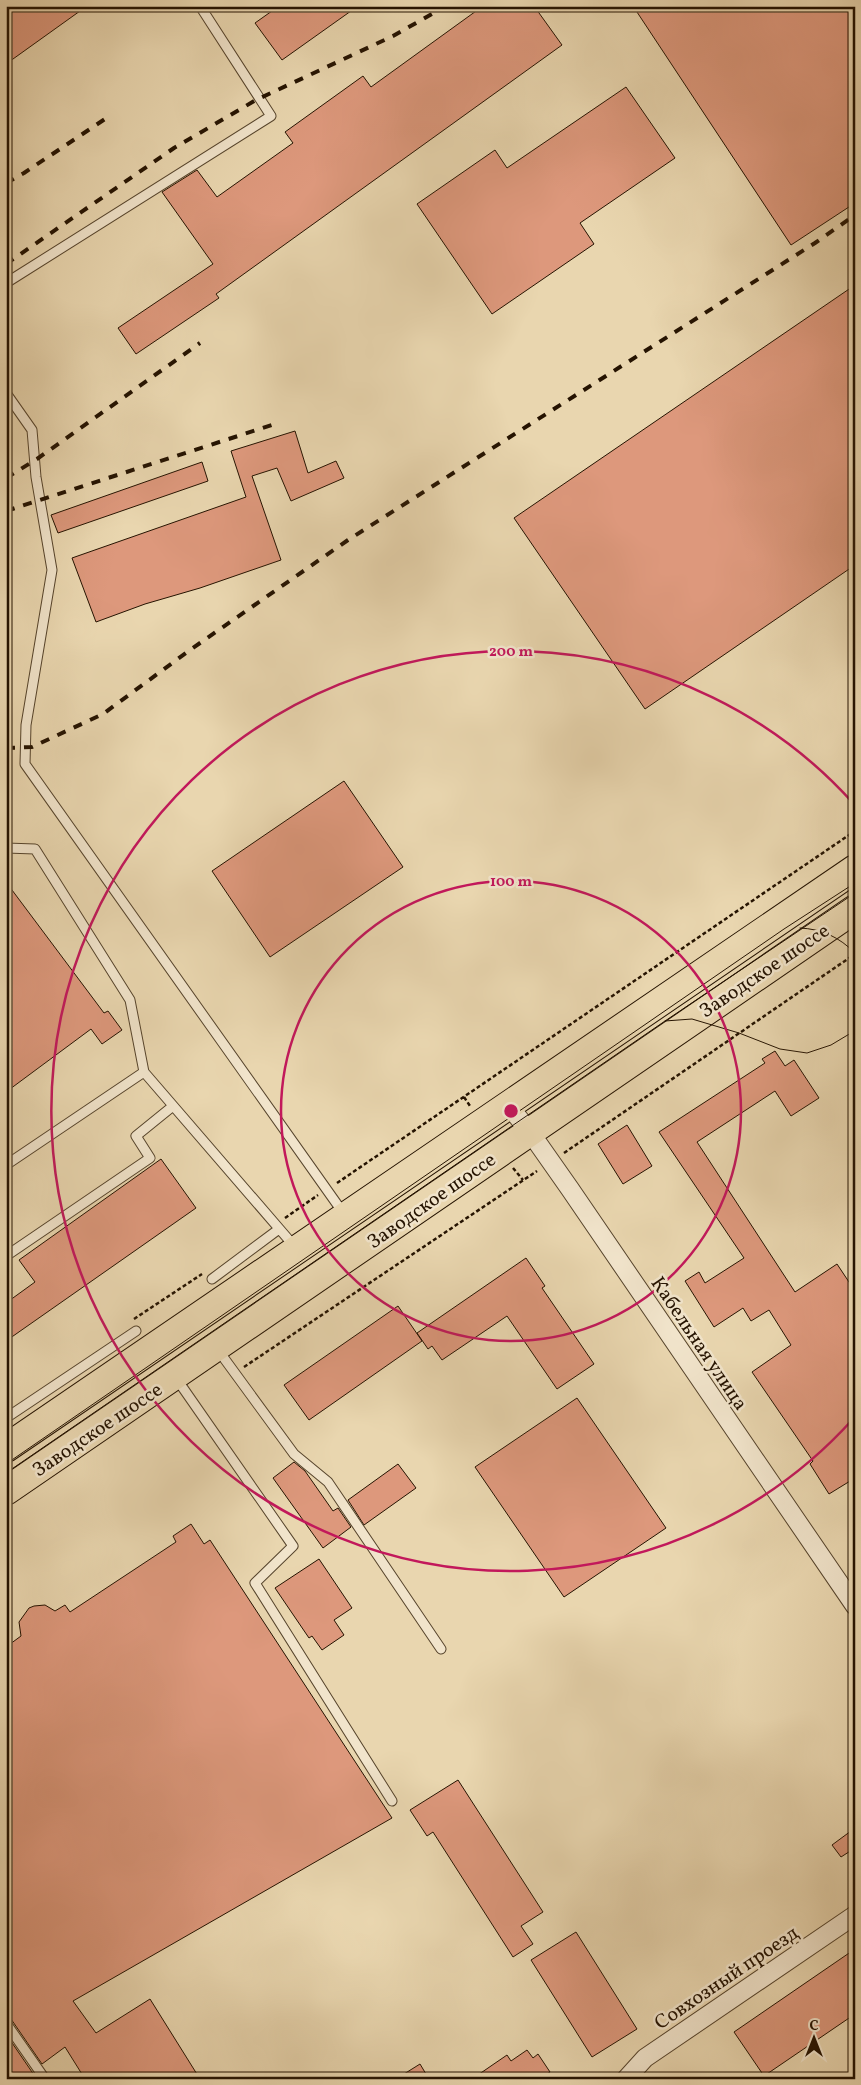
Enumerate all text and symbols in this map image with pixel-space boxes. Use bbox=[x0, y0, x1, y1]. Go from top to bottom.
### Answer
text: 200 m bbox=[489, 642, 533, 663]
text: 100 m bbox=[490, 872, 533, 893]
street label: Заводское шоссе bbox=[694, 918, 836, 1026]
centre of rings bbox=[502, 1102, 520, 1120]
street label: Заводское шоссе bbox=[362, 1147, 502, 1257]
street label: Кабельная улица bbox=[643, 1272, 754, 1417]
street label: Заводское шоссе bbox=[27, 1377, 169, 1485]
street label: Совхозный проезд bbox=[649, 1920, 805, 2037]
north arrow bbox=[788, 2012, 838, 2062]
text: С bbox=[809, 2017, 819, 2036]

